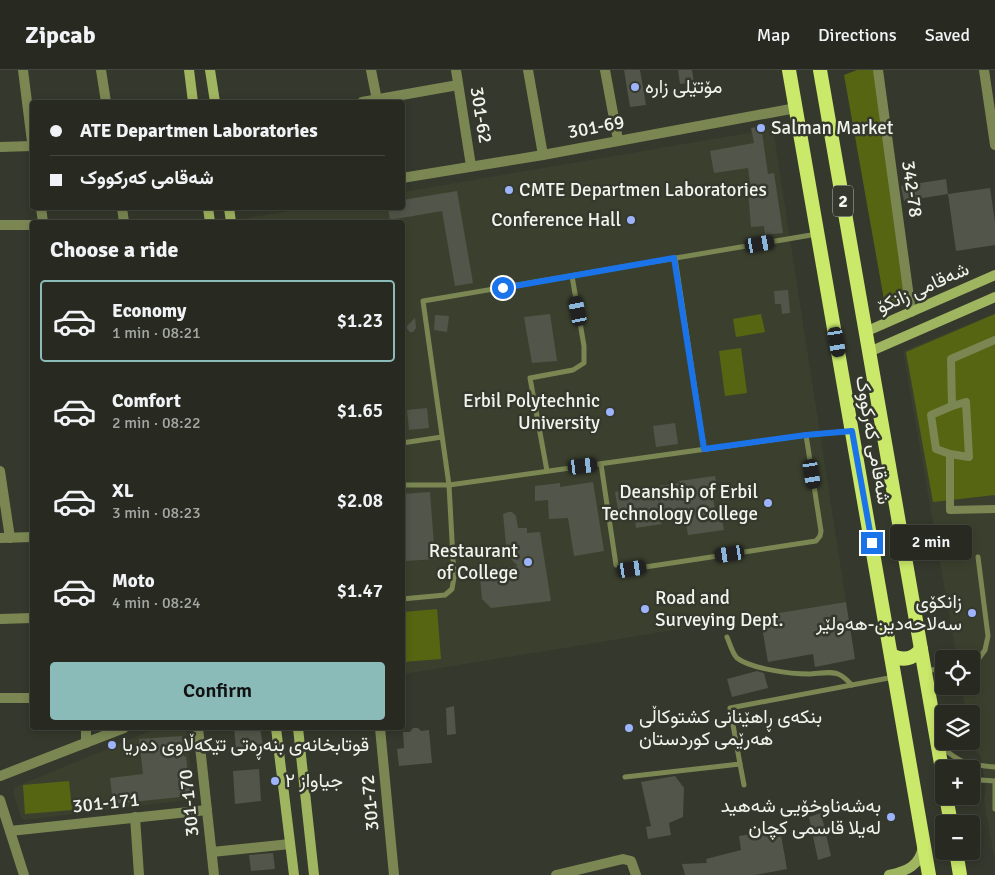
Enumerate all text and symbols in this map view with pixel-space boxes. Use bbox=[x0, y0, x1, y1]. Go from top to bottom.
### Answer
text: Zipcab bbox=[25, 20, 96, 50]
text: Map bbox=[757, 24, 790, 46]
text: Directions bbox=[818, 24, 897, 46]
text: Saved bbox=[925, 24, 970, 46]
place label: مۆتێلی زارە bbox=[645, 75, 722, 99]
marker: مۆتێلی زارە bbox=[629, 81, 641, 93]
street label: 301-62 bbox=[465, 85, 497, 145]
street label: 301-69 bbox=[566, 110, 626, 144]
place label: Salman Market bbox=[771, 116, 894, 140]
text: ATE Departmen Laboratories bbox=[80, 119, 318, 143]
marker: Salman Market bbox=[755, 122, 767, 134]
street label: 342-78 bbox=[896, 159, 928, 219]
text: شەقامی کەرکووک bbox=[80, 166, 214, 190]
place label: CMTE Departmen Laboratories bbox=[519, 178, 767, 202]
marker: CMTE Departmen Laboratories bbox=[503, 184, 515, 196]
road number: 2 bbox=[833, 185, 853, 216]
place label: Conference Hall bbox=[491, 208, 621, 232]
marker: Conference Hall bbox=[625, 214, 637, 226]
car bbox=[743, 234, 776, 254]
text: Choose a ride bbox=[50, 236, 178, 263]
street label: شەقامی زانکۆ bbox=[873, 257, 973, 319]
route start bbox=[492, 277, 514, 299]
car bbox=[567, 295, 588, 327]
icon: car bbox=[52, 299, 97, 344]
text: Economy bbox=[112, 299, 186, 323]
text: $1.23 bbox=[337, 309, 383, 333]
text: 1 min · 08:21 bbox=[112, 323, 201, 343]
car bbox=[827, 326, 846, 358]
street label: شەقامی کەرکووک bbox=[850, 374, 896, 506]
icon: car bbox=[52, 389, 97, 434]
text: Comfort bbox=[112, 389, 181, 413]
place label: Erbil Polytechnic University bbox=[463, 389, 600, 435]
text: $1.65 bbox=[337, 399, 383, 423]
marker: Erbil Polytechnic University bbox=[604, 406, 616, 418]
text: 2 min · 08:22 bbox=[112, 413, 201, 433]
car bbox=[567, 457, 598, 475]
car bbox=[802, 458, 821, 490]
icon: car bbox=[52, 479, 97, 524]
text: XL bbox=[112, 479, 134, 503]
place label: Deanship of Erbil Technology College bbox=[602, 480, 758, 526]
text: $2.08 bbox=[337, 489, 383, 513]
marker: Deanship of Erbil Technology College bbox=[762, 497, 774, 509]
text: 3 min · 08:23 bbox=[112, 503, 201, 523]
callout: 2 min bbox=[890, 526, 972, 560]
route end bbox=[861, 532, 883, 554]
text: 2 min bbox=[912, 532, 950, 552]
place label: Restaurant of College bbox=[429, 539, 518, 585]
car bbox=[714, 544, 745, 564]
marker: Restaurant of College bbox=[522, 556, 534, 568]
car bbox=[616, 559, 647, 579]
icon: car bbox=[52, 569, 97, 614]
text: Moto bbox=[112, 569, 155, 593]
text: $1.47 bbox=[337, 579, 383, 603]
place label: Road and Surveying Dept. bbox=[655, 586, 783, 632]
place label: زانکۆی سەلاحەدین-هەولێر bbox=[815, 590, 962, 636]
text: 4 min · 08:24 bbox=[112, 593, 201, 613]
marker: Road and Surveying Dept. bbox=[639, 603, 651, 615]
marker: زانکۆی سەلاحەدین-هەولێر bbox=[966, 607, 978, 619]
map controls bbox=[935, 650, 980, 860]
button: locate bbox=[935, 650, 980, 695]
button: Confirm bbox=[50, 662, 385, 720]
place label: بنکەی ڕاهێنانی کشتوکاڵی هەرێمی کوردستان bbox=[639, 705, 822, 751]
button: layers bbox=[935, 705, 980, 750]
marker: بنکەی ڕاهێنانی کشتوکاڵی هەرێمی کوردستان bbox=[623, 722, 635, 734]
place label: قوتابخانەی بنەڕەتی تێکەڵاوی دەریا bbox=[122, 733, 369, 760]
marker: قوتابخانەی بنەڕەتی تێکەڵاوی دەریا bbox=[106, 739, 118, 751]
button: + bbox=[935, 760, 980, 805]
street label: 301-170 bbox=[174, 768, 204, 838]
place label: جیاواز ٢ bbox=[285, 769, 343, 793]
street label: 301-72 bbox=[356, 774, 384, 832]
marker: جیاواز ٢ bbox=[269, 775, 281, 787]
street label: 301-171 bbox=[71, 788, 141, 818]
place label: بەشەناوخۆیی شەهید لەیلا قاسمی کچان bbox=[721, 794, 881, 841]
marker: بەشەناوخۆیی شەهید لەیلا قاسمی کچان bbox=[885, 811, 897, 823]
button: − bbox=[935, 815, 980, 860]

